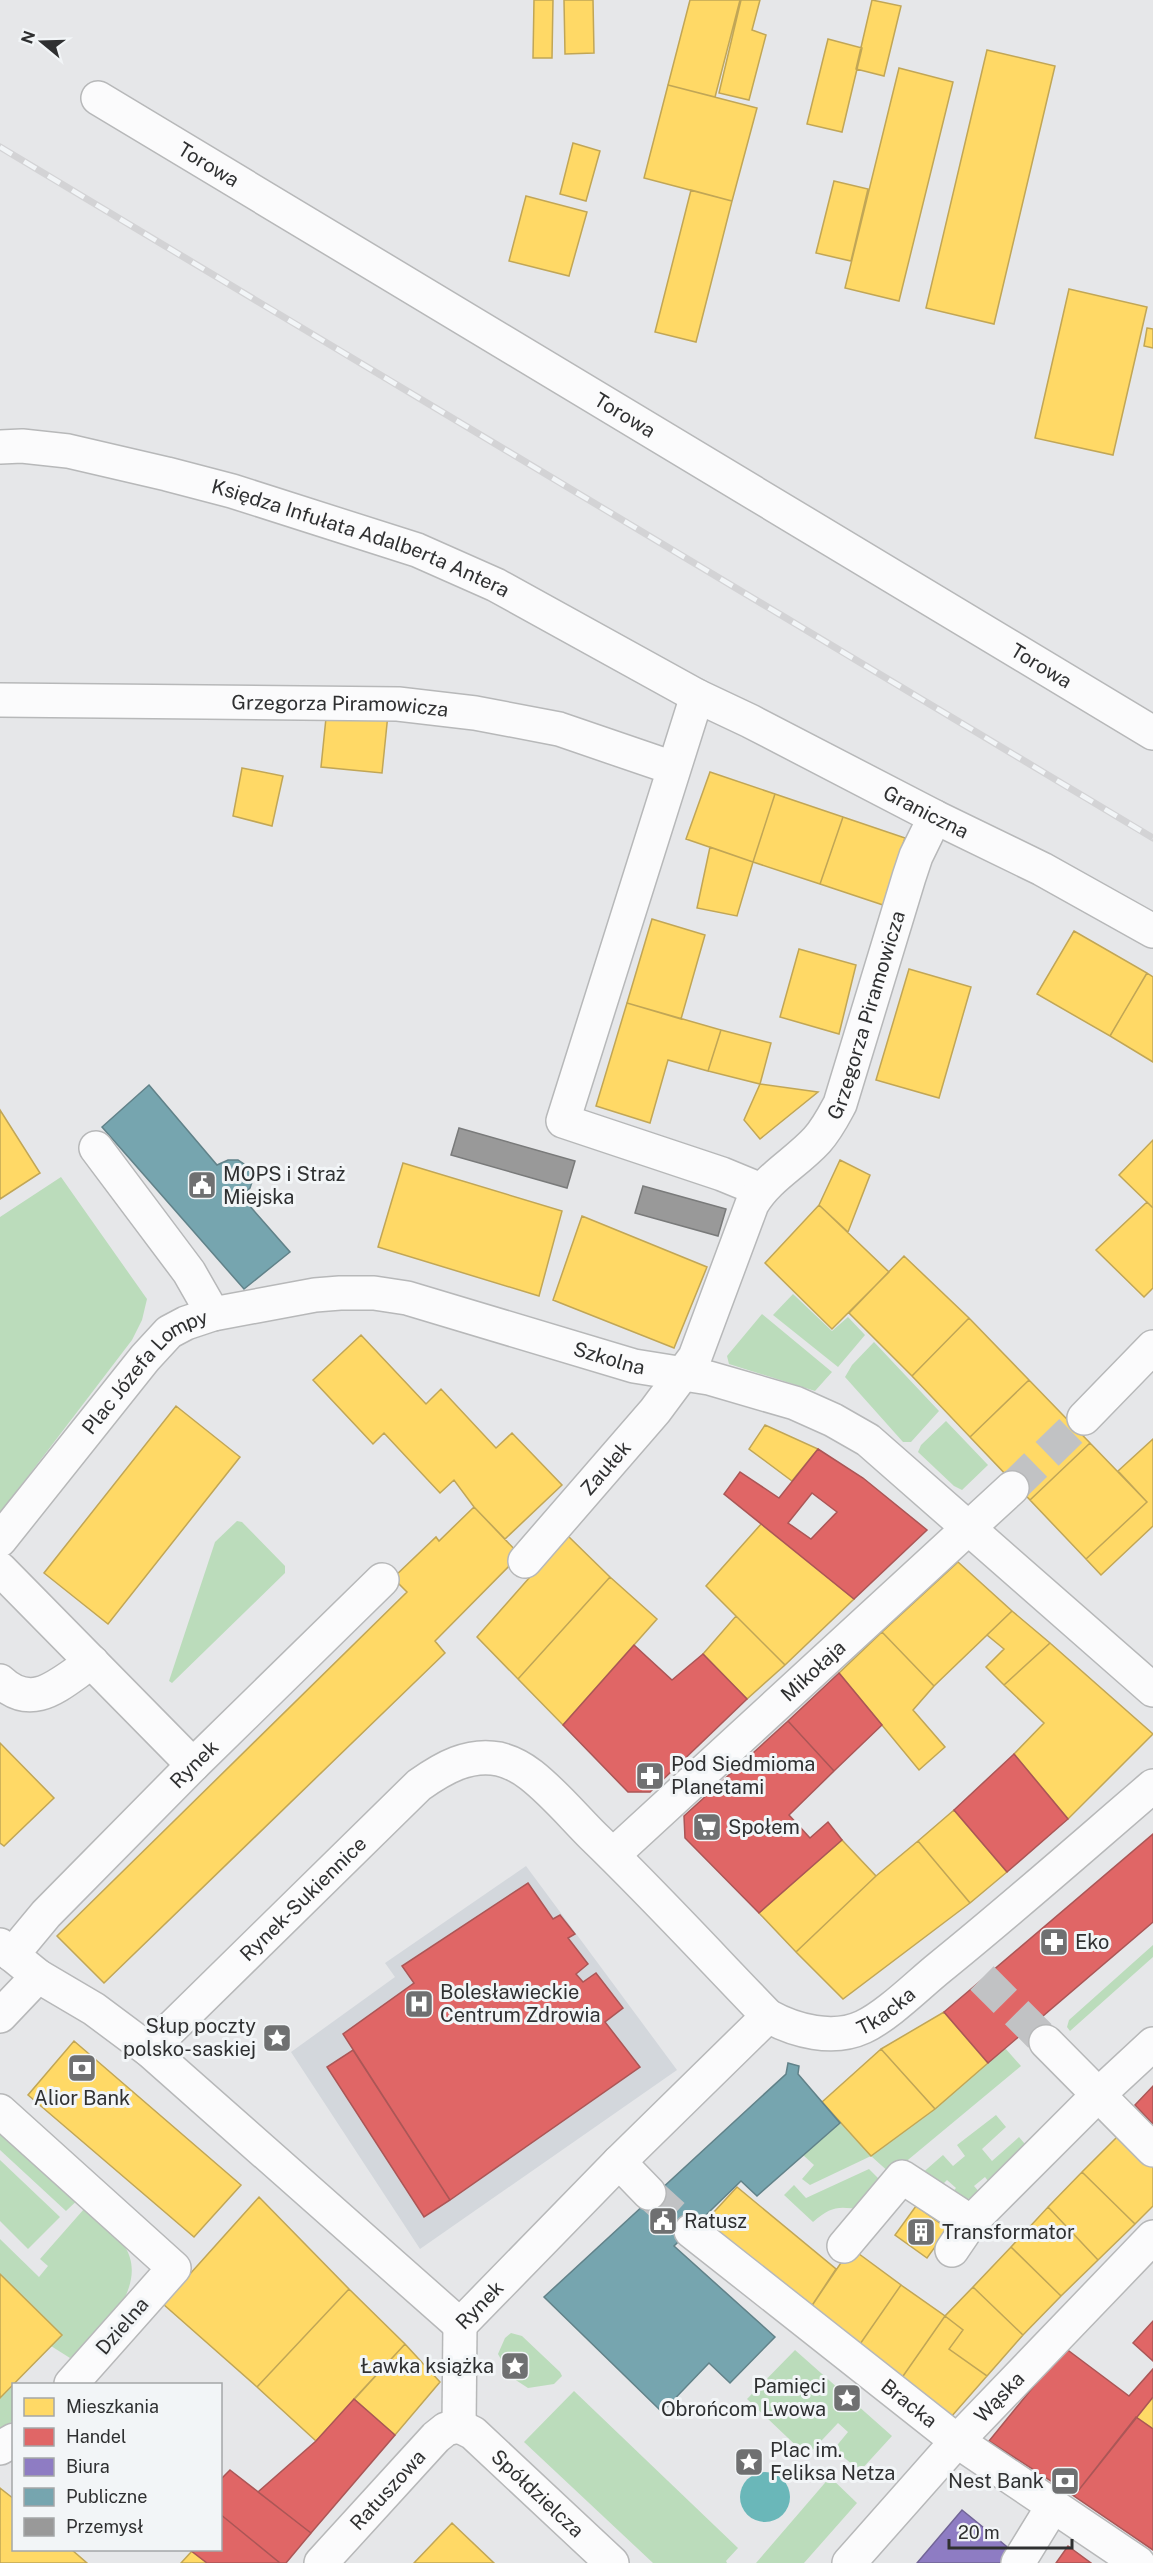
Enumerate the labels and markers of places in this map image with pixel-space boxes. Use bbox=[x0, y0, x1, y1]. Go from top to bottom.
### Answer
place label: MOPS i Straż Miejska bbox=[223, 1162, 345, 1209]
public building icon: MOPS i Straż Miejska bbox=[186, 1169, 218, 1201]
place label: Pod Siedmioma Planetami bbox=[671, 1752, 815, 1799]
pharmacy icon: Pod Siedmioma Planetami bbox=[634, 1760, 666, 1792]
supermarket icon: Społem bbox=[691, 1811, 723, 1843]
place label: Społem bbox=[728, 1815, 800, 1839]
pharmacy icon: Eko bbox=[1038, 1926, 1070, 1958]
place label: Eko bbox=[1075, 1930, 1109, 1954]
place label: Bolesławieckie Centrum Zdrowia bbox=[440, 1980, 601, 2027]
hospital icon: Bolesławieckie Centrum Zdrowia bbox=[403, 1988, 435, 2020]
place label: Słup poczty polsko-saskiej bbox=[123, 2014, 256, 2061]
place icon: Słup poczty polsko-saskiej bbox=[261, 2022, 293, 2054]
bank icon: Alior Bank bbox=[66, 2052, 98, 2084]
place label: Alior Bank bbox=[34, 2086, 130, 2110]
public building icon: Ratusz bbox=[647, 2205, 679, 2237]
place label: Ratusz bbox=[684, 2209, 747, 2233]
building icon: Transformator bbox=[905, 2216, 937, 2248]
place label: Transformator bbox=[942, 2220, 1075, 2244]
place icon: Ławka książka bbox=[499, 2350, 531, 2382]
place label: Ławka książka bbox=[361, 2354, 494, 2378]
place label: Pamięci Obrońcom Lwowa bbox=[661, 2374, 826, 2421]
place icon: Pamięci Obrońcom Lwowa bbox=[831, 2382, 863, 2414]
place label: Plac im. Feliksa Netza bbox=[770, 2438, 895, 2485]
place icon: Plac im. Feliksa Netza bbox=[733, 2446, 765, 2478]
bank icon: Nest Bank bbox=[1049, 2465, 1081, 2497]
place label: Nest Bank bbox=[948, 2469, 1044, 2493]

